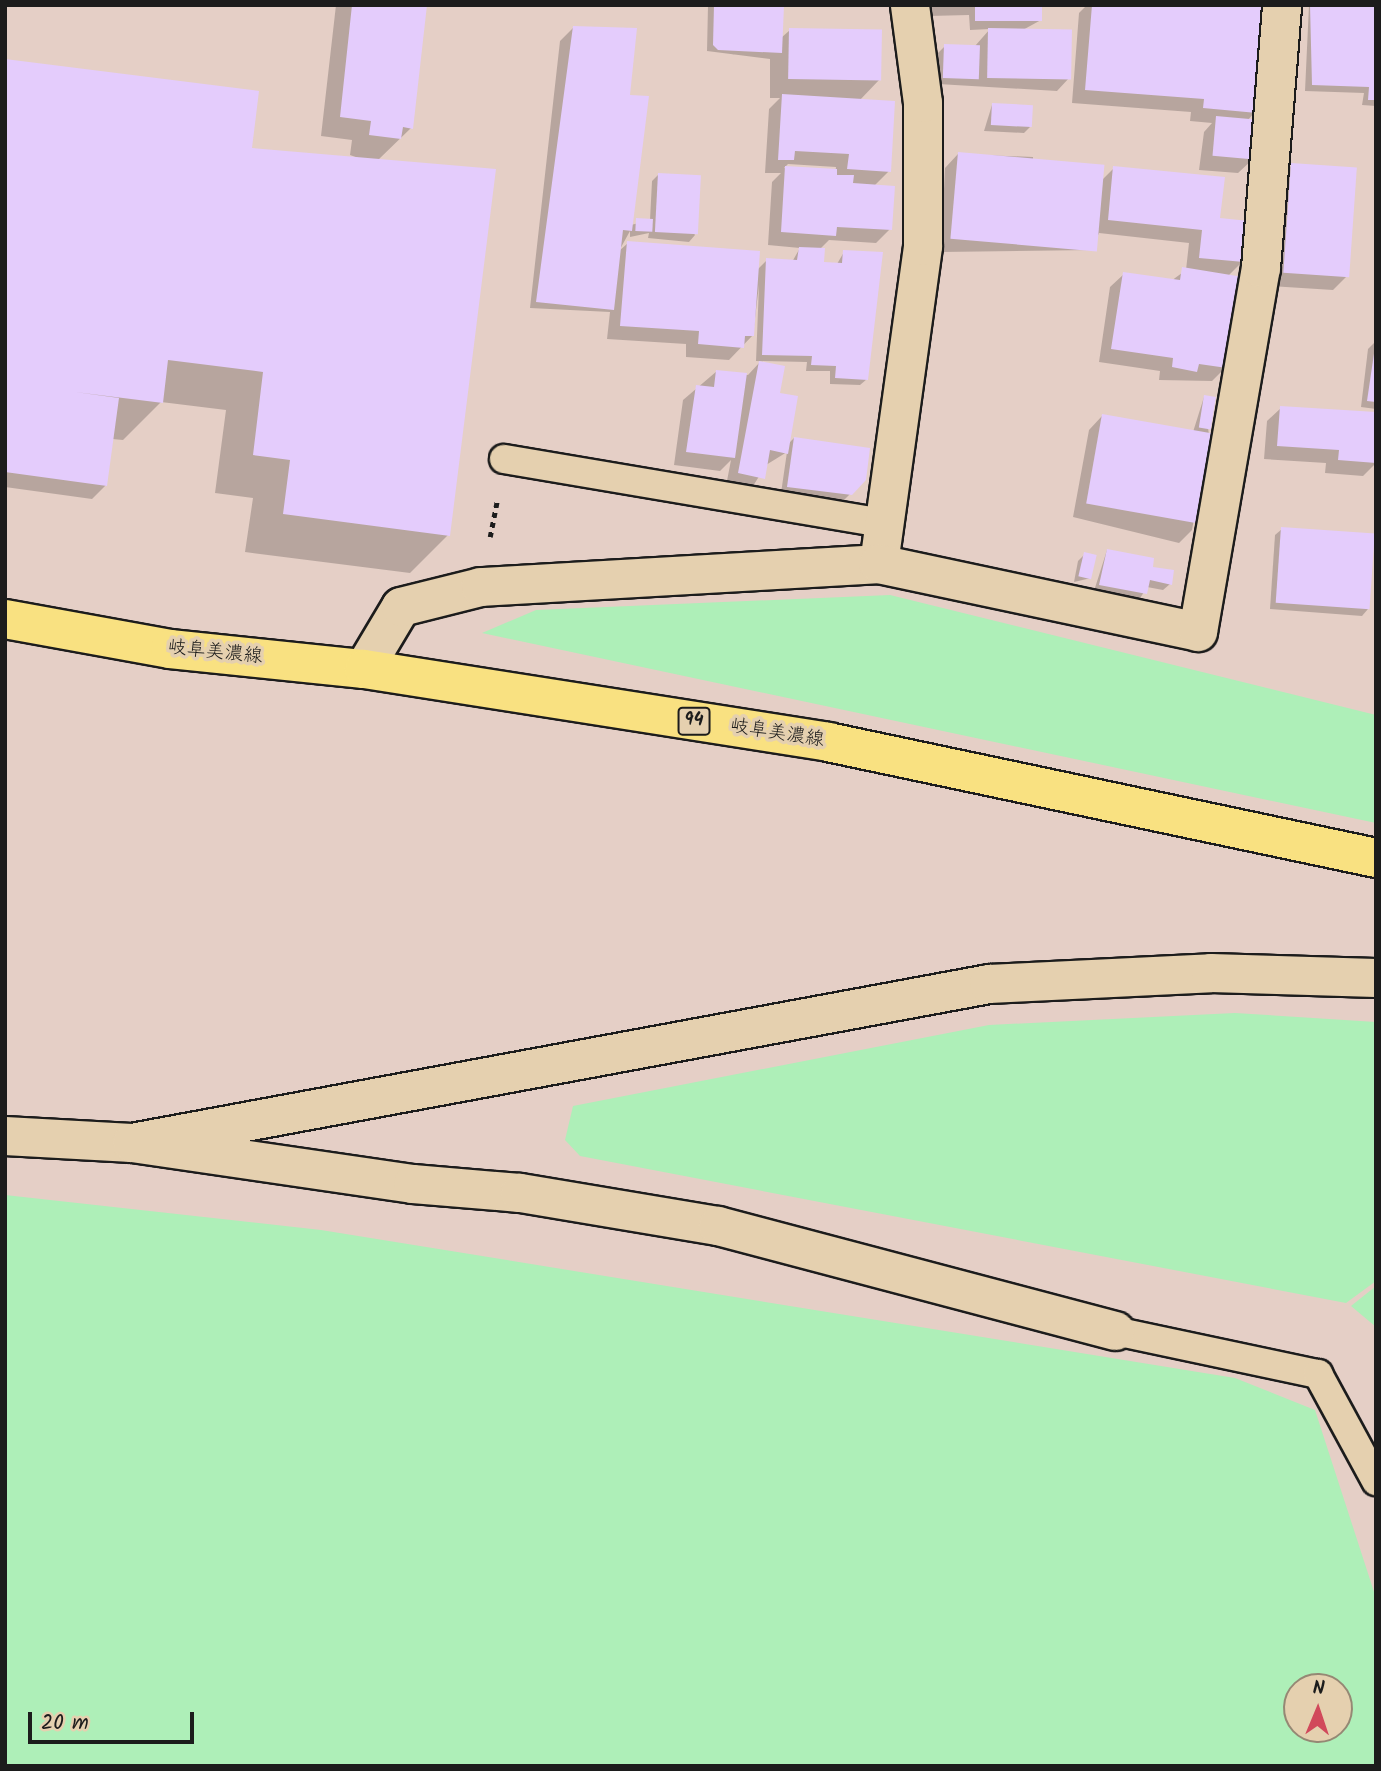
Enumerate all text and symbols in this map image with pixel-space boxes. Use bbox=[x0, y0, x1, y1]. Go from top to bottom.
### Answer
street label: 岐阜美濃線 bbox=[167, 637, 263, 669]
road number: 94 bbox=[676, 706, 712, 736]
street label: 岐阜美濃線 bbox=[728, 715, 826, 753]
north arrow bbox=[1283, 1673, 1353, 1743]
text: N bbox=[1312, 1674, 1325, 1704]
scale bar bbox=[32, 1698, 198, 1742]
text: 20 m bbox=[41, 1707, 89, 1740]

